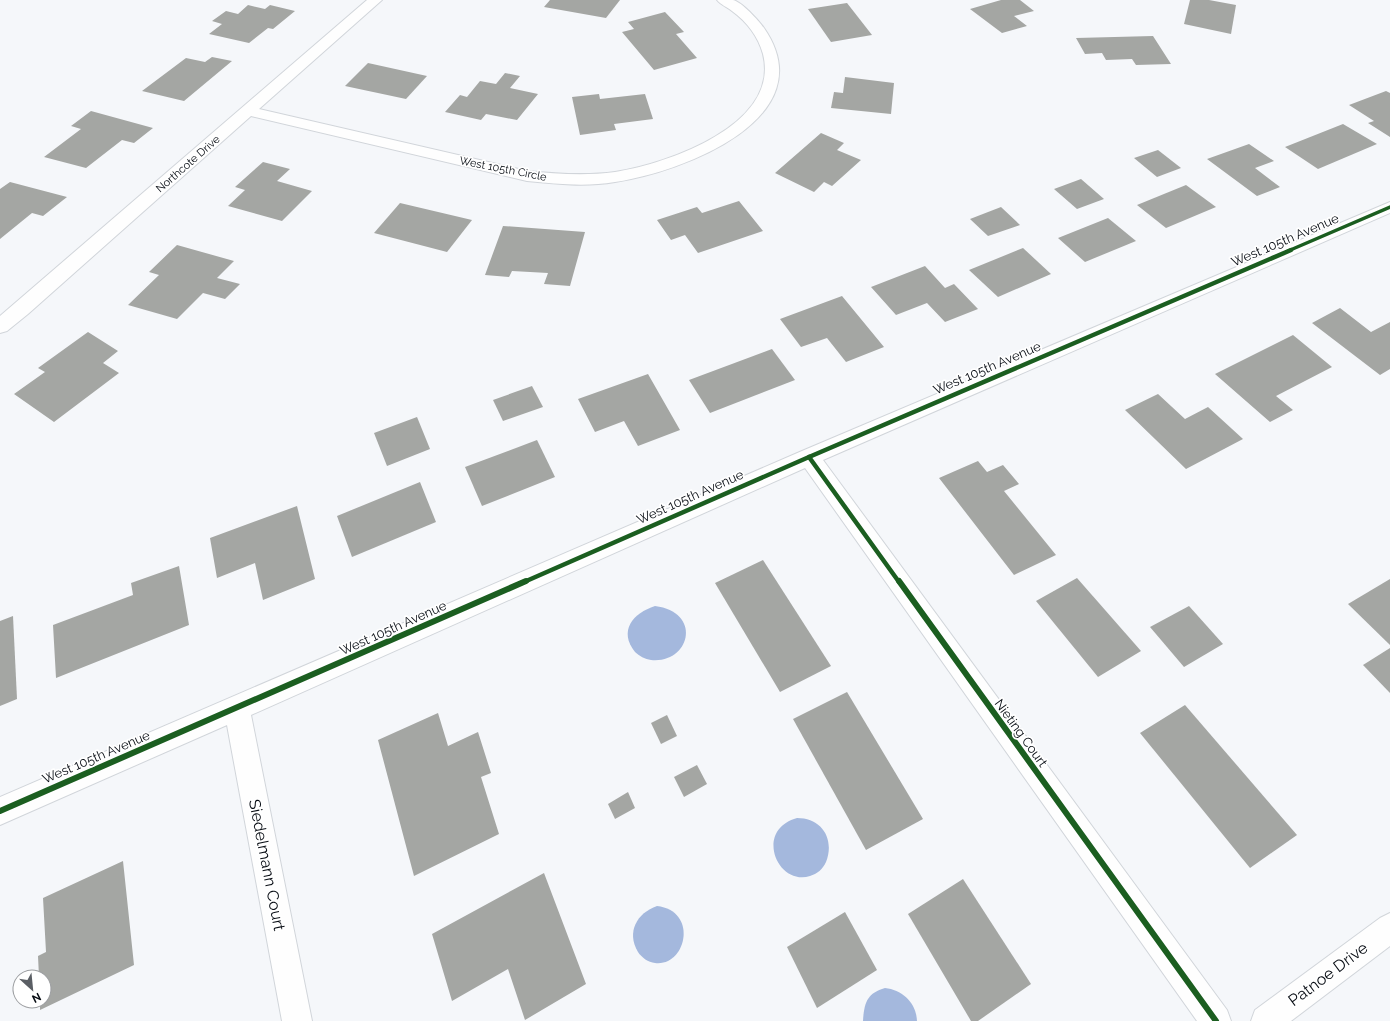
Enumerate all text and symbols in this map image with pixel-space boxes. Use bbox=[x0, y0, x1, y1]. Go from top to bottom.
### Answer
street label: Northcote Drive bbox=[153, 132, 223, 195]
street label: West 105th Circle bbox=[458, 154, 548, 184]
street label: West 105th Avenue bbox=[1229, 210, 1341, 269]
street label: West 105th Avenue bbox=[931, 338, 1043, 397]
street label: West 105th Avenue bbox=[634, 467, 746, 527]
street label: West 105th Avenue bbox=[337, 598, 449, 658]
street label: Nieting Court bbox=[991, 696, 1051, 770]
street label: West 105th Avenue bbox=[40, 727, 152, 786]
street label: Siedelmann Court bbox=[245, 798, 289, 933]
street label: Patnoe Drive bbox=[1285, 938, 1371, 1010]
north arrow bbox=[12, 969, 52, 1009]
text: N bbox=[30, 990, 43, 1005]

